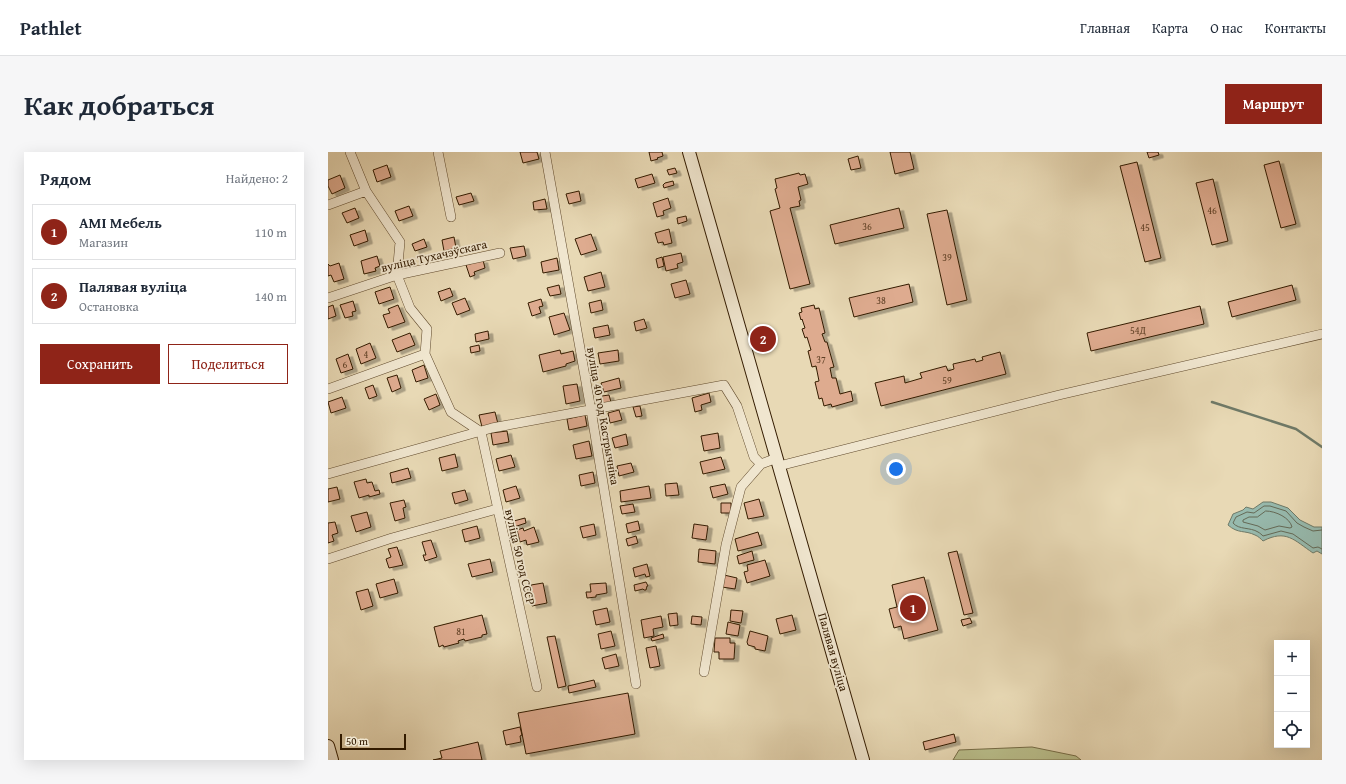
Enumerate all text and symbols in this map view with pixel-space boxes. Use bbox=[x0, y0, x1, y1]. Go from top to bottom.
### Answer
text: Pathlet bbox=[20, 14, 82, 42]
text: Главная bbox=[1080, 18, 1130, 38]
text: Карта bbox=[1152, 18, 1188, 38]
text: О нас bbox=[1210, 18, 1243, 38]
text: Контакты bbox=[1265, 18, 1326, 38]
text: Как добраться bbox=[24, 84, 214, 125]
button: Маршрут bbox=[1225, 84, 1322, 124]
text: Рядом bbox=[40, 166, 91, 191]
text: Найдено: 2 bbox=[226, 169, 288, 188]
house number: 46 bbox=[1207, 203, 1217, 218]
text: AMI Мебель bbox=[79, 212, 162, 233]
house number: 36 bbox=[862, 219, 872, 234]
house number: 45 bbox=[1140, 220, 1150, 235]
text: 1 bbox=[51, 223, 57, 242]
text: 110 m bbox=[255, 223, 287, 242]
text: Магазин bbox=[79, 233, 128, 252]
street label: вуліца Тухачэўскага bbox=[379, 235, 489, 276]
house number: 39 bbox=[942, 250, 952, 265]
text: Палявая вуліца bbox=[79, 276, 187, 297]
text: 2 bbox=[51, 287, 57, 306]
text: 140 m bbox=[255, 287, 287, 306]
house number: 38 bbox=[876, 293, 886, 308]
text: Остановка bbox=[79, 297, 139, 316]
house number: 54Д bbox=[1130, 323, 1147, 338]
pin: 2 bbox=[750, 324, 776, 354]
button: Сохранить bbox=[40, 344, 160, 384]
button: Поделиться bbox=[168, 344, 288, 384]
street label: вуліца 40 год Кастрычніка bbox=[583, 346, 624, 486]
house number: 4 bbox=[364, 347, 369, 362]
house number: 37 bbox=[816, 352, 826, 367]
house number: 6 bbox=[343, 357, 348, 372]
house number: 59 bbox=[942, 373, 952, 388]
your location bbox=[886, 459, 906, 479]
street label: вуліца 50 год СССР bbox=[501, 507, 540, 606]
pin: 1 bbox=[900, 593, 926, 623]
street label: Палявая вуліца bbox=[814, 611, 853, 693]
house number: 81 bbox=[456, 624, 466, 639]
map controls bbox=[1274, 640, 1310, 748]
button: + bbox=[1274, 640, 1310, 676]
button: − bbox=[1274, 676, 1310, 712]
button: locate bbox=[1274, 712, 1310, 748]
scale bar bbox=[340, 732, 406, 751]
text: 50 m bbox=[346, 733, 368, 749]

